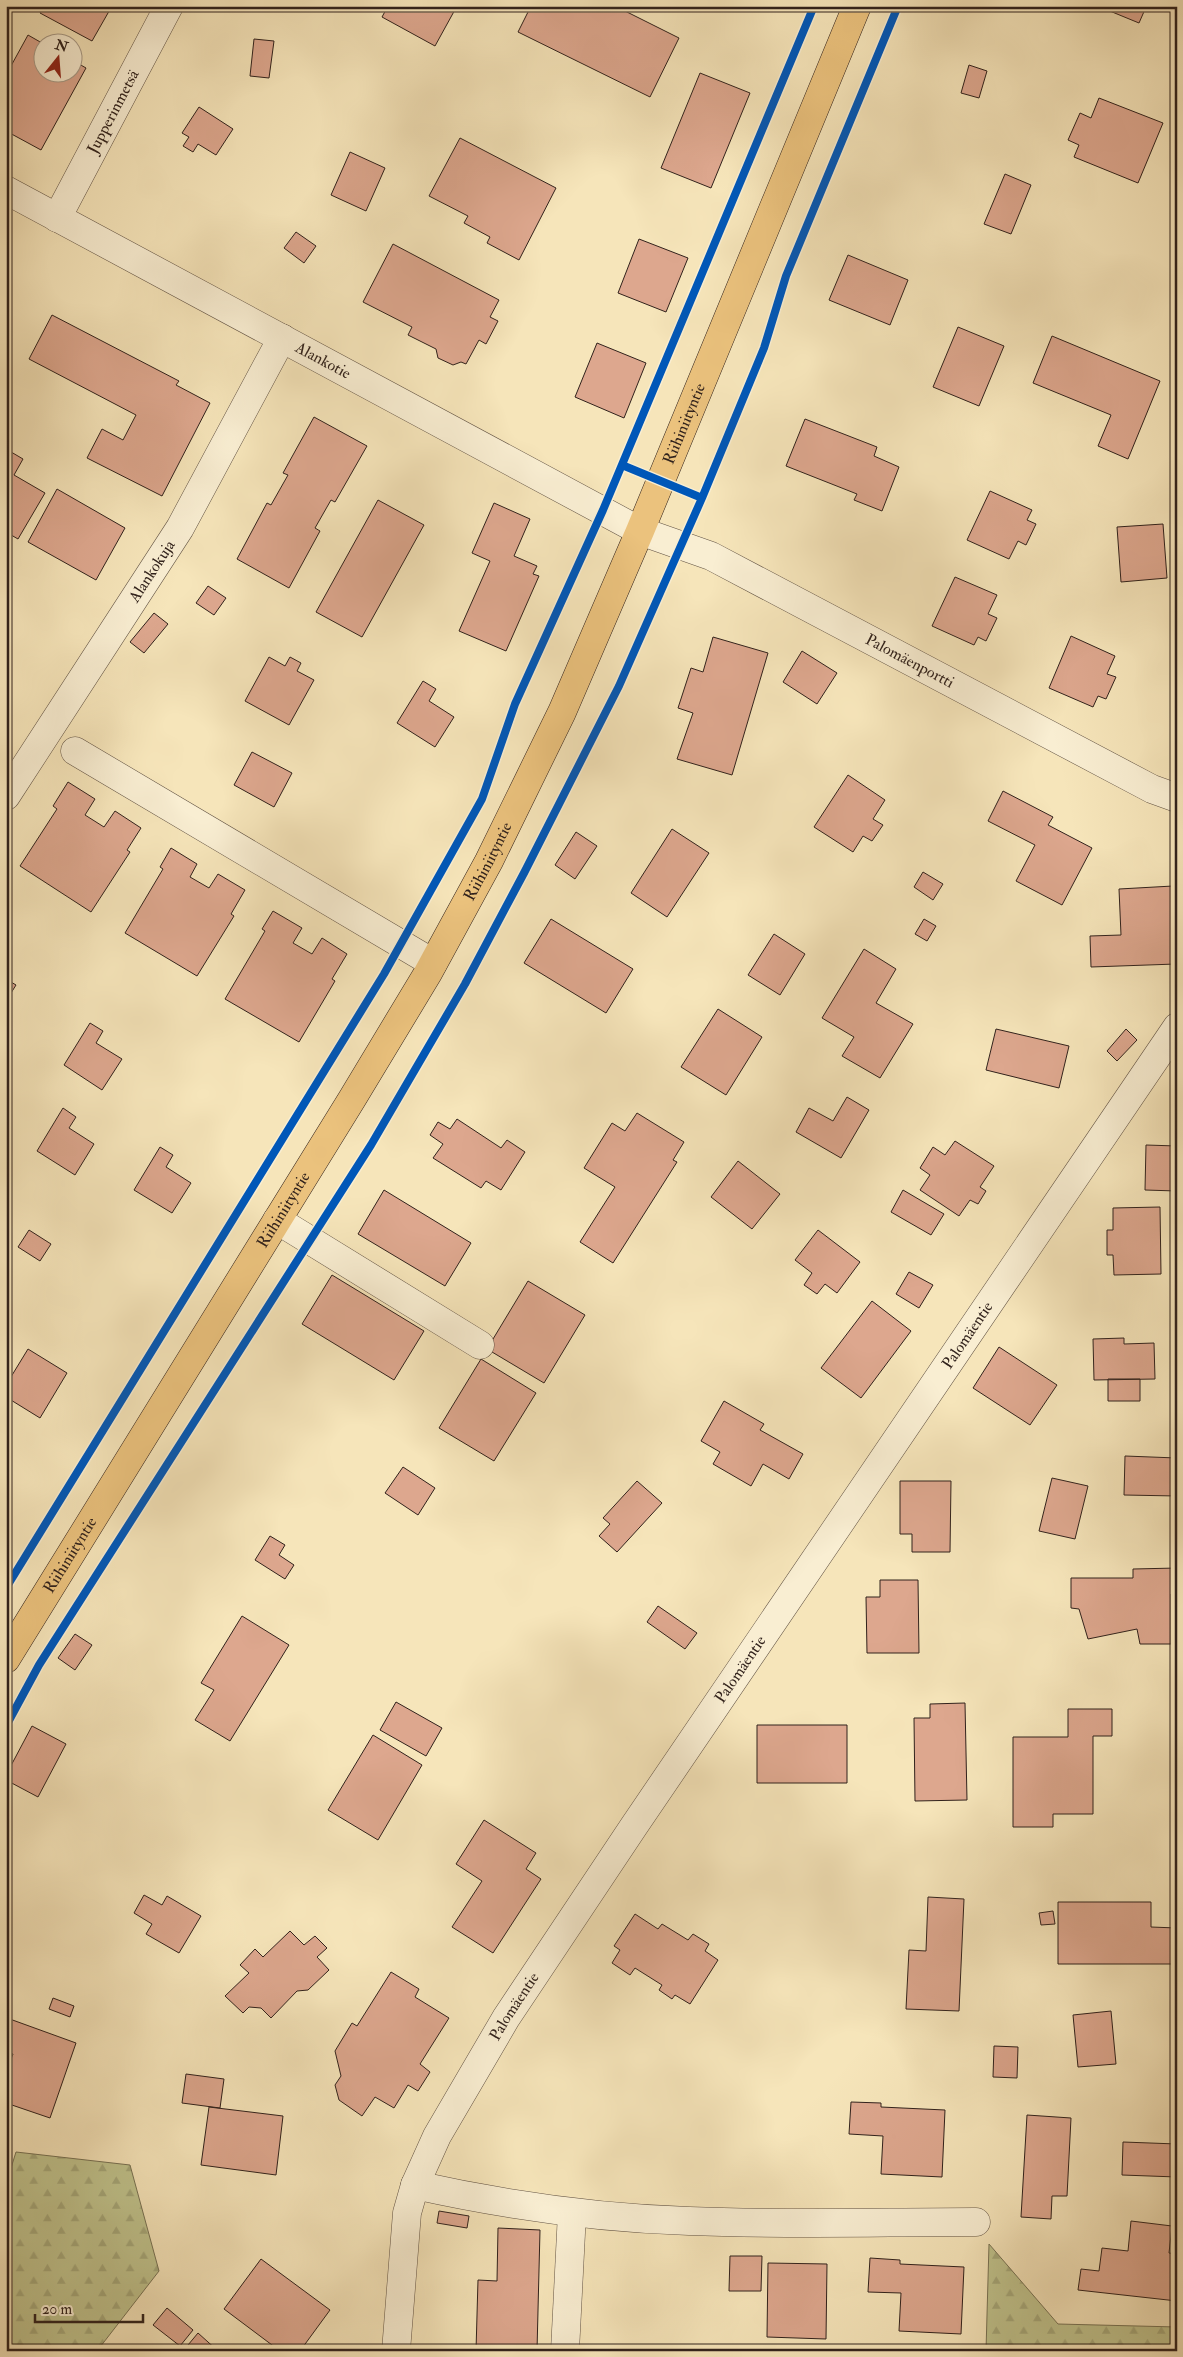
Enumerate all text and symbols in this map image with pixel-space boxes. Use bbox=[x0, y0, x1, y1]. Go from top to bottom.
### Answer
north arrow bbox=[32, 32, 82, 82]
text: N bbox=[52, 36, 71, 56]
street label: Jupperinmetsä bbox=[82, 66, 144, 159]
street label: Alankotie bbox=[291, 337, 355, 384]
street label: Riihiniityntie bbox=[659, 380, 710, 467]
street label: Alankokuja bbox=[124, 536, 180, 607]
street label: Palomäenportti bbox=[862, 629, 958, 693]
street label: Riihiniityntie bbox=[459, 819, 517, 904]
street label: Riihiniityntie bbox=[252, 1168, 315, 1252]
street label: Palomäentie bbox=[938, 1297, 998, 1373]
street label: Riihiniityntie bbox=[39, 1513, 101, 1597]
street label: Palomäentie bbox=[710, 1632, 771, 1707]
street label: Palomäentie bbox=[485, 1968, 544, 2044]
scale bar bbox=[35, 2292, 142, 2324]
text: 20 m bbox=[42, 2300, 72, 2319]

